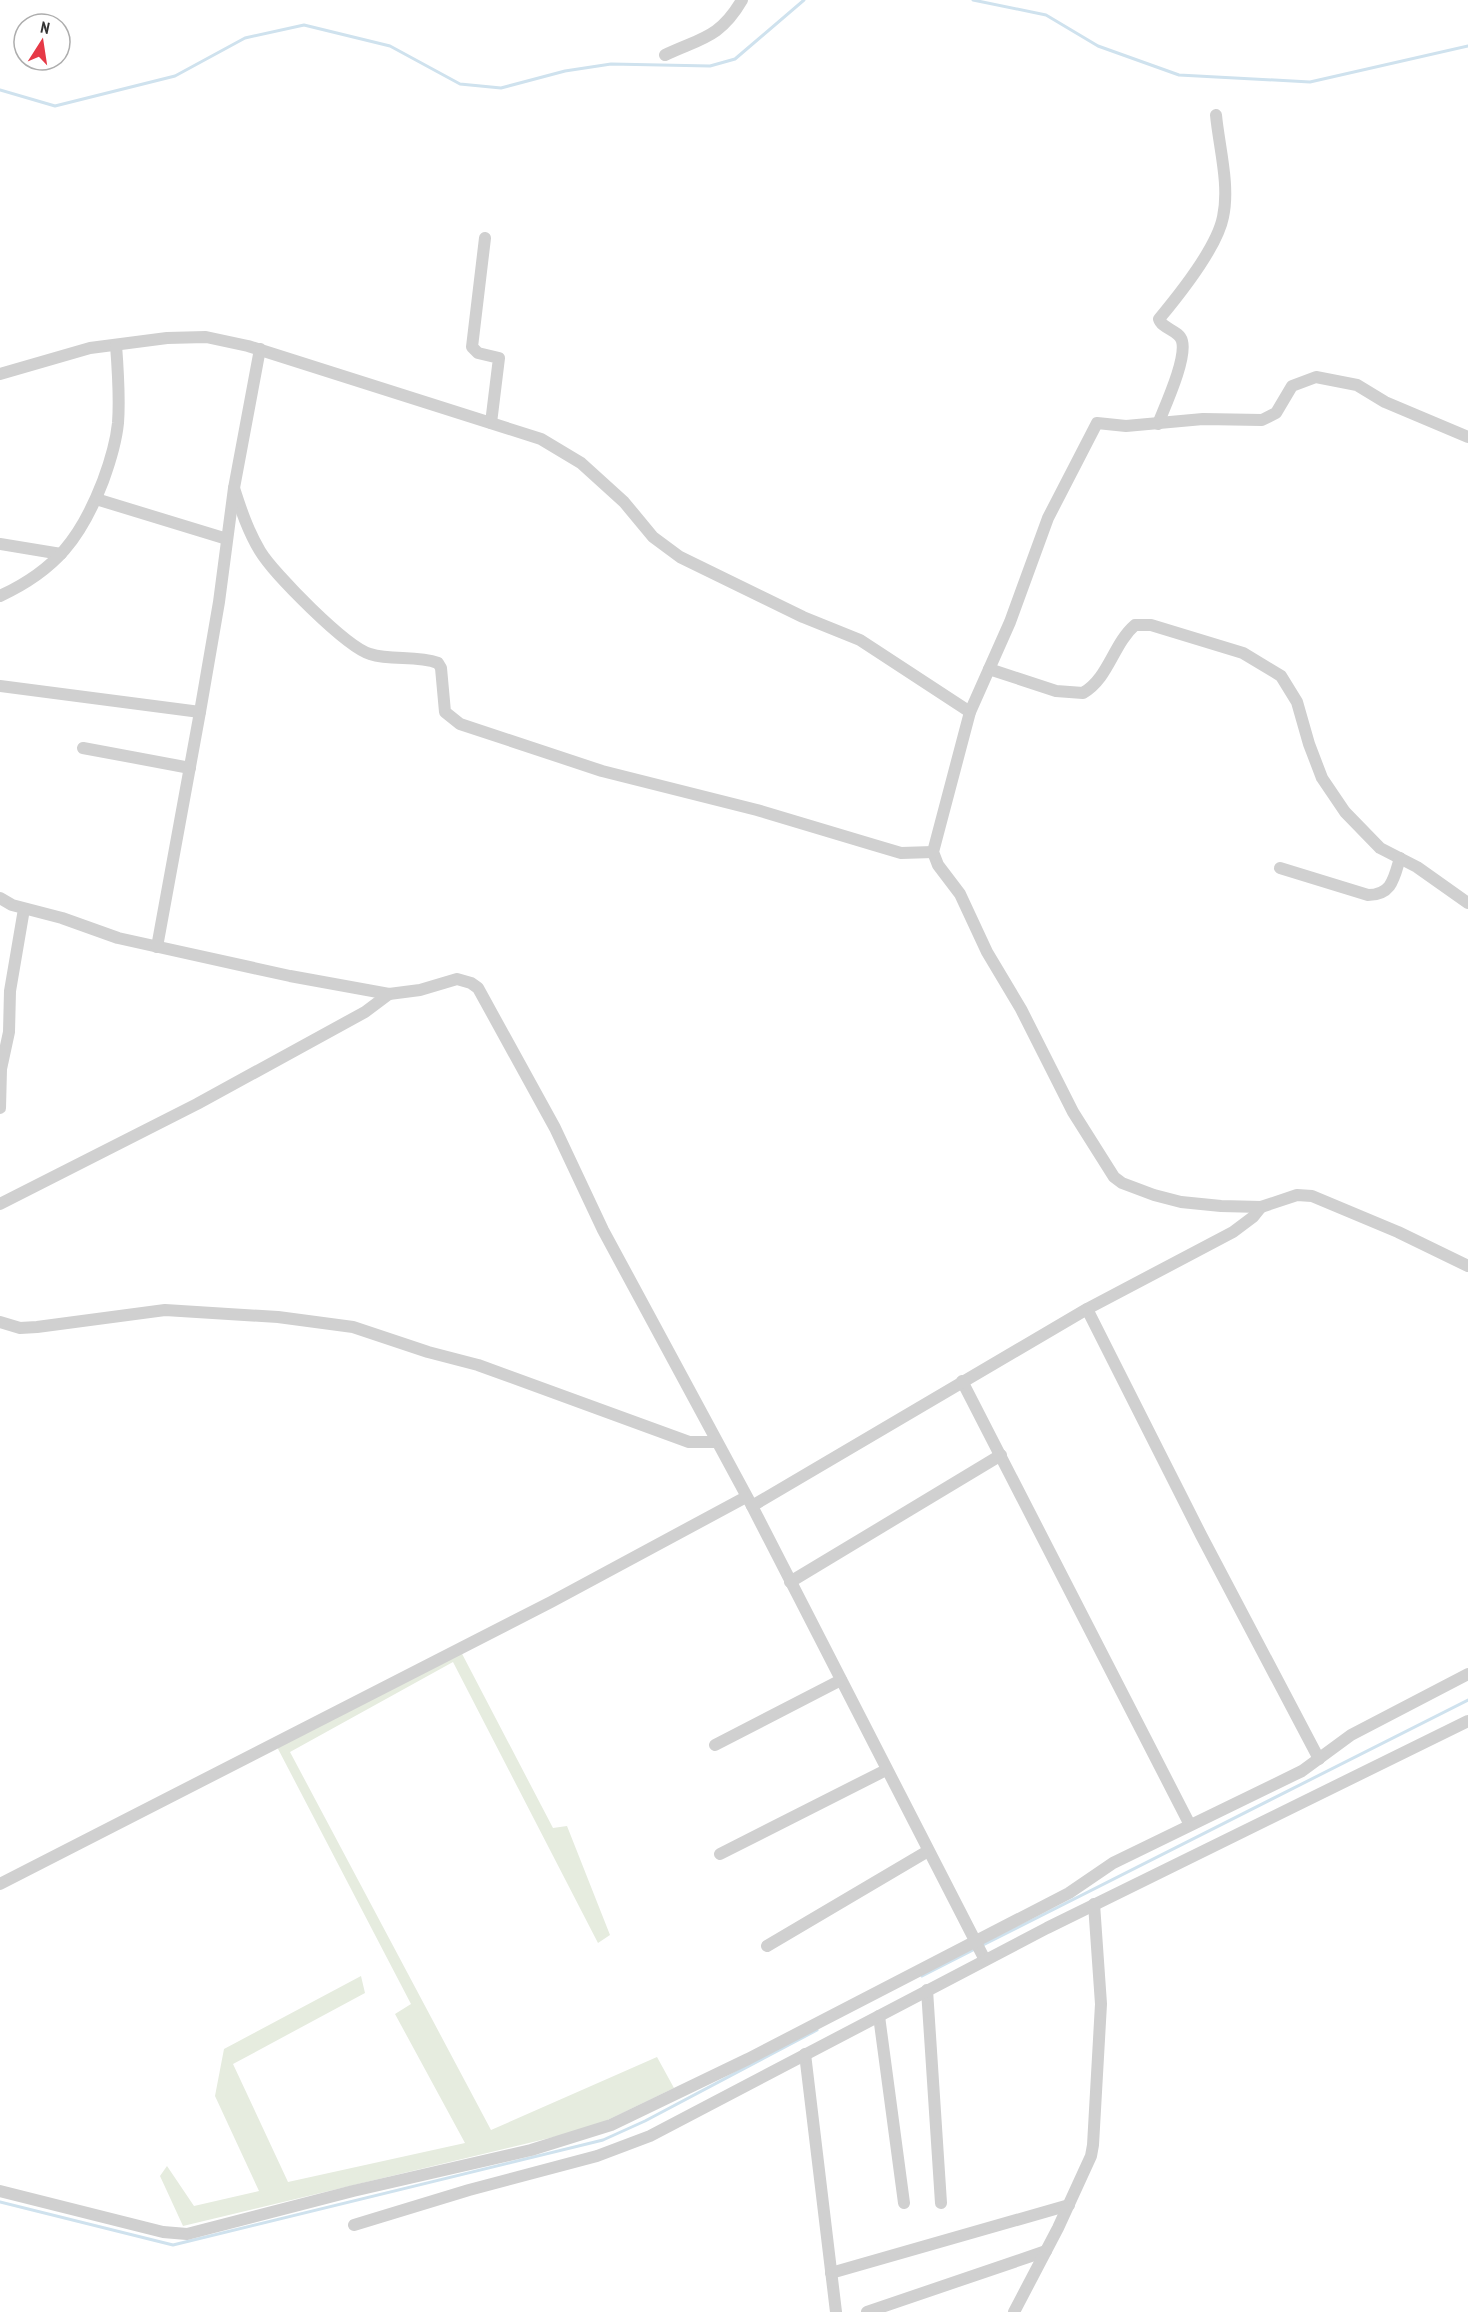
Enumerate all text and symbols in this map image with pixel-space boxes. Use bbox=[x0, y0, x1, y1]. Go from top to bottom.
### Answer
north arrow bbox=[12, 12, 72, 72]
text: N bbox=[39, 17, 51, 38]

